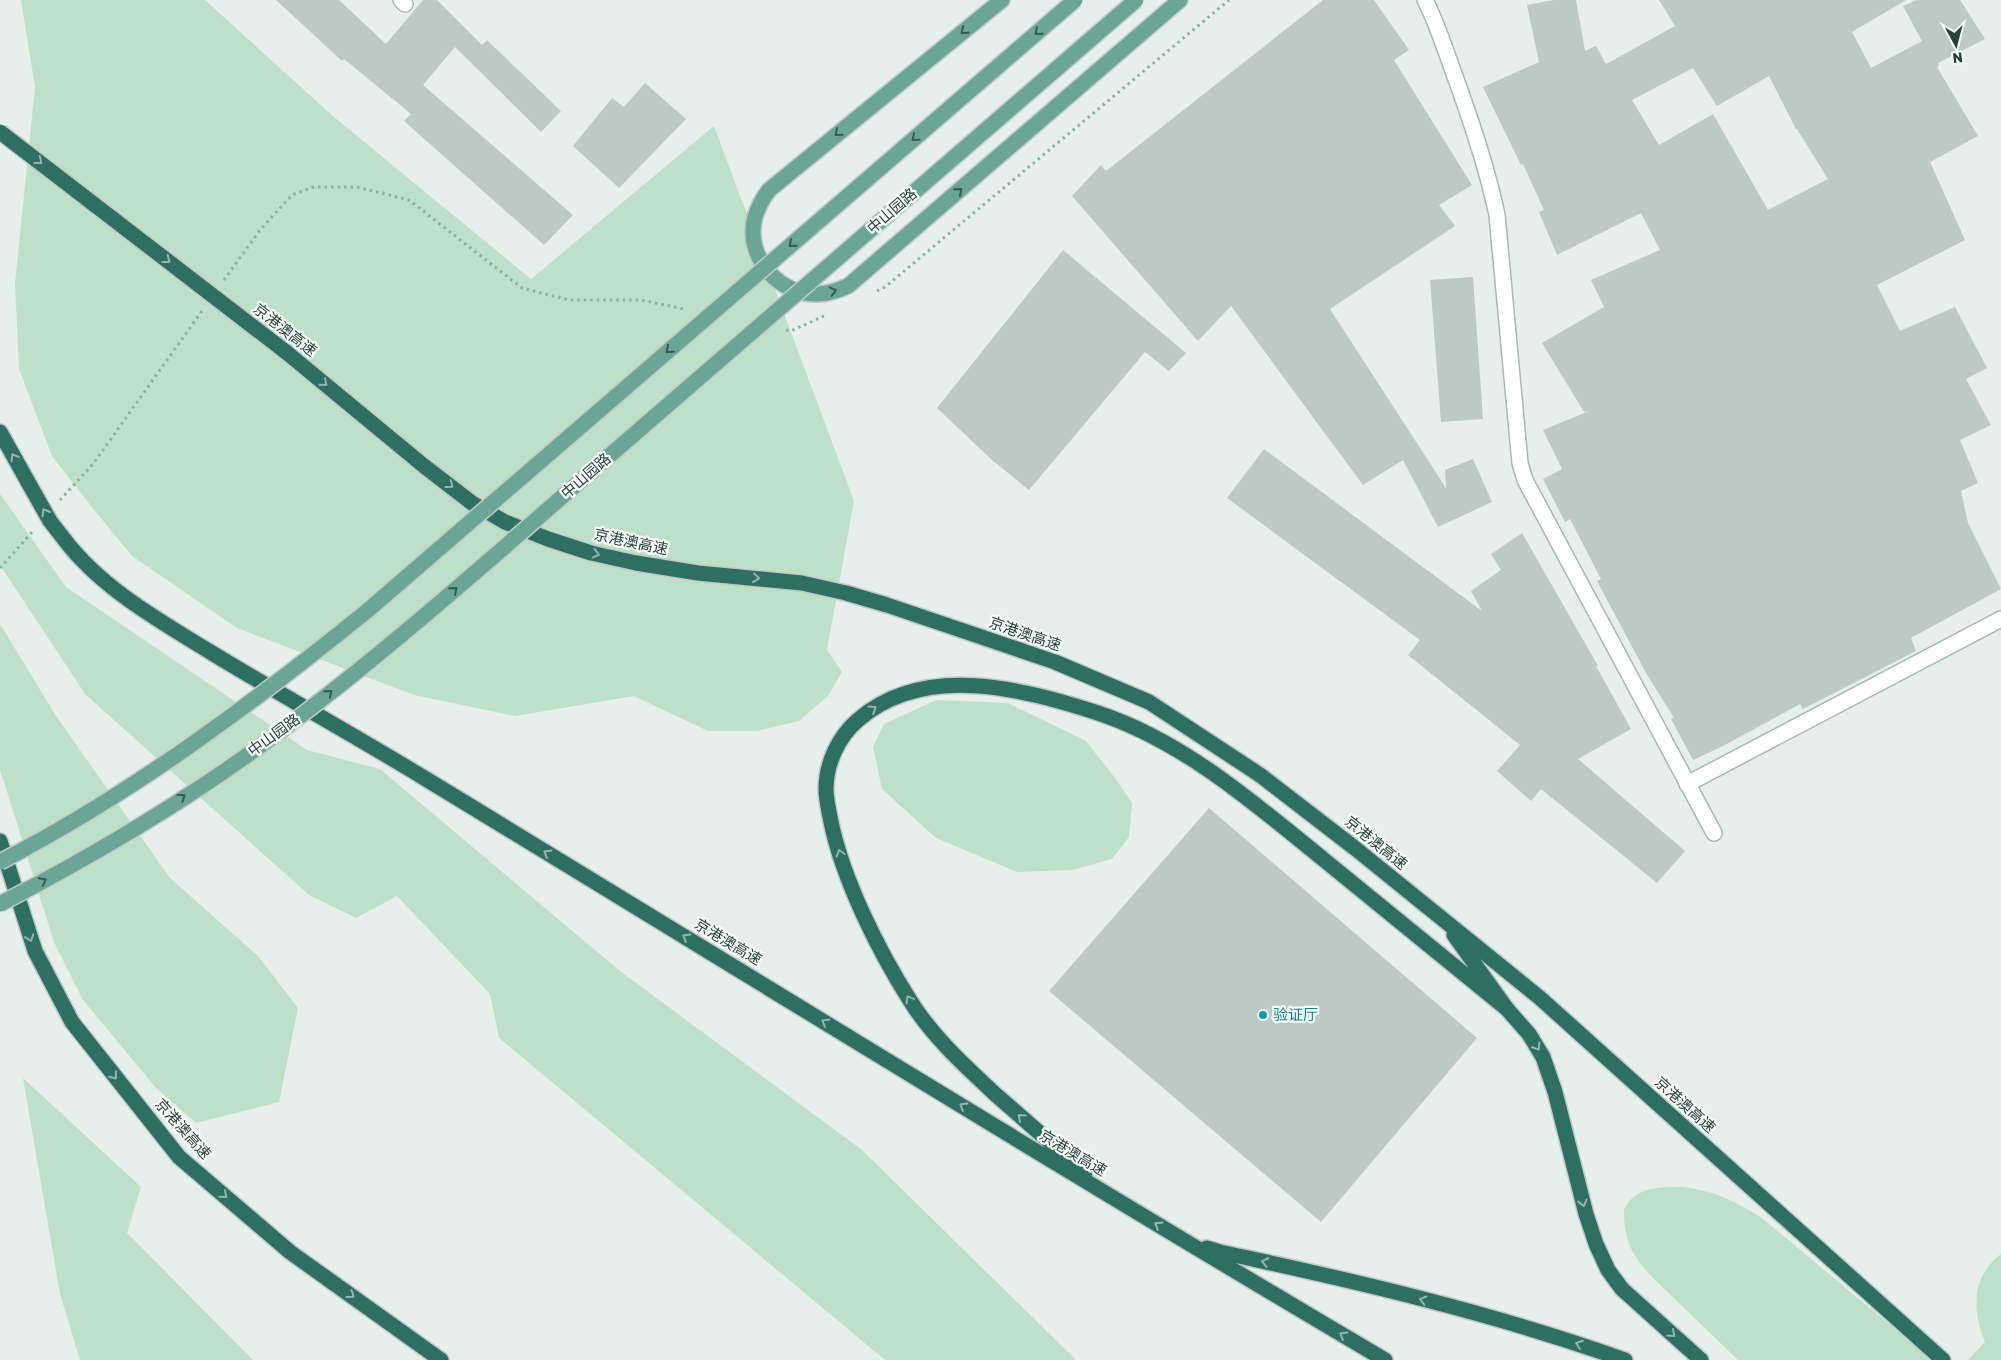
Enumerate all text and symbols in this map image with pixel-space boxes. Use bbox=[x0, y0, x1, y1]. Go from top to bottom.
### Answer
north arrow bbox=[1931, 20, 1981, 70]
one-way arrow bbox=[961, 25, 970, 33]
one-way arrow bbox=[1035, 26, 1044, 35]
text: N bbox=[1951, 48, 1964, 66]
one-way arrow bbox=[834, 128, 843, 137]
one-way arrow bbox=[912, 132, 921, 141]
one-way arrow bbox=[33, 156, 42, 164]
street label: 中山园路 bbox=[863, 185, 921, 237]
one-way arrow bbox=[954, 188, 963, 197]
one-way arrow bbox=[789, 239, 798, 247]
one-way arrow bbox=[161, 255, 170, 263]
one-way arrow bbox=[828, 286, 837, 297]
street label: 京港澳高速 bbox=[250, 300, 320, 360]
one-way arrow bbox=[666, 345, 675, 353]
one-way arrow bbox=[318, 378, 327, 386]
street label: 中山园路 bbox=[557, 450, 615, 502]
one-way arrow bbox=[11, 454, 21, 463]
one-way arrow bbox=[444, 479, 454, 488]
one-way arrow bbox=[41, 508, 51, 517]
street label: 京港澳高速 bbox=[592, 525, 670, 559]
one-way arrow bbox=[591, 548, 600, 559]
one-way arrow bbox=[753, 572, 761, 583]
one-way arrow bbox=[449, 586, 458, 595]
street label: 京港澳高速 bbox=[987, 613, 1063, 655]
one-way arrow bbox=[323, 691, 332, 699]
one-way arrow bbox=[868, 705, 877, 715]
street label: 中山园路 bbox=[244, 710, 304, 760]
one-way arrow bbox=[177, 794, 186, 804]
street label: 京港澳高速 bbox=[1341, 812, 1411, 874]
one-way arrow bbox=[544, 849, 553, 859]
one-way arrow bbox=[835, 849, 845, 857]
one-way arrow bbox=[38, 877, 47, 887]
street label: 京港澳高速 bbox=[691, 915, 765, 969]
one-way arrow bbox=[24, 933, 34, 942]
one-way arrow bbox=[682, 934, 691, 944]
one-way arrow bbox=[906, 996, 916, 1005]
place label: 验证厅 bbox=[1273, 1006, 1318, 1024]
marker: 验证厅 bbox=[1257, 1009, 1269, 1021]
one-way arrow bbox=[821, 1018, 830, 1028]
one-way arrow bbox=[1531, 1042, 1541, 1051]
one-way arrow bbox=[108, 1070, 116, 1079]
street label: 京港澳高速 bbox=[1651, 1073, 1719, 1137]
street label: 京港澳高速 bbox=[151, 1095, 215, 1163]
one-way arrow bbox=[960, 1103, 969, 1113]
one-way arrow bbox=[1017, 1113, 1026, 1122]
street label: 京港澳高速 bbox=[1036, 1126, 1110, 1180]
one-way arrow bbox=[218, 1189, 227, 1198]
one-way arrow bbox=[1577, 1198, 1588, 1207]
one-way arrow bbox=[1154, 1222, 1163, 1232]
one-way arrow bbox=[1260, 1257, 1269, 1268]
one-way arrow bbox=[345, 1290, 354, 1298]
one-way arrow bbox=[1419, 1295, 1427, 1305]
one-way arrow bbox=[1666, 1328, 1675, 1337]
one-way arrow bbox=[1339, 1332, 1348, 1342]
one-way arrow bbox=[1575, 1340, 1584, 1350]

